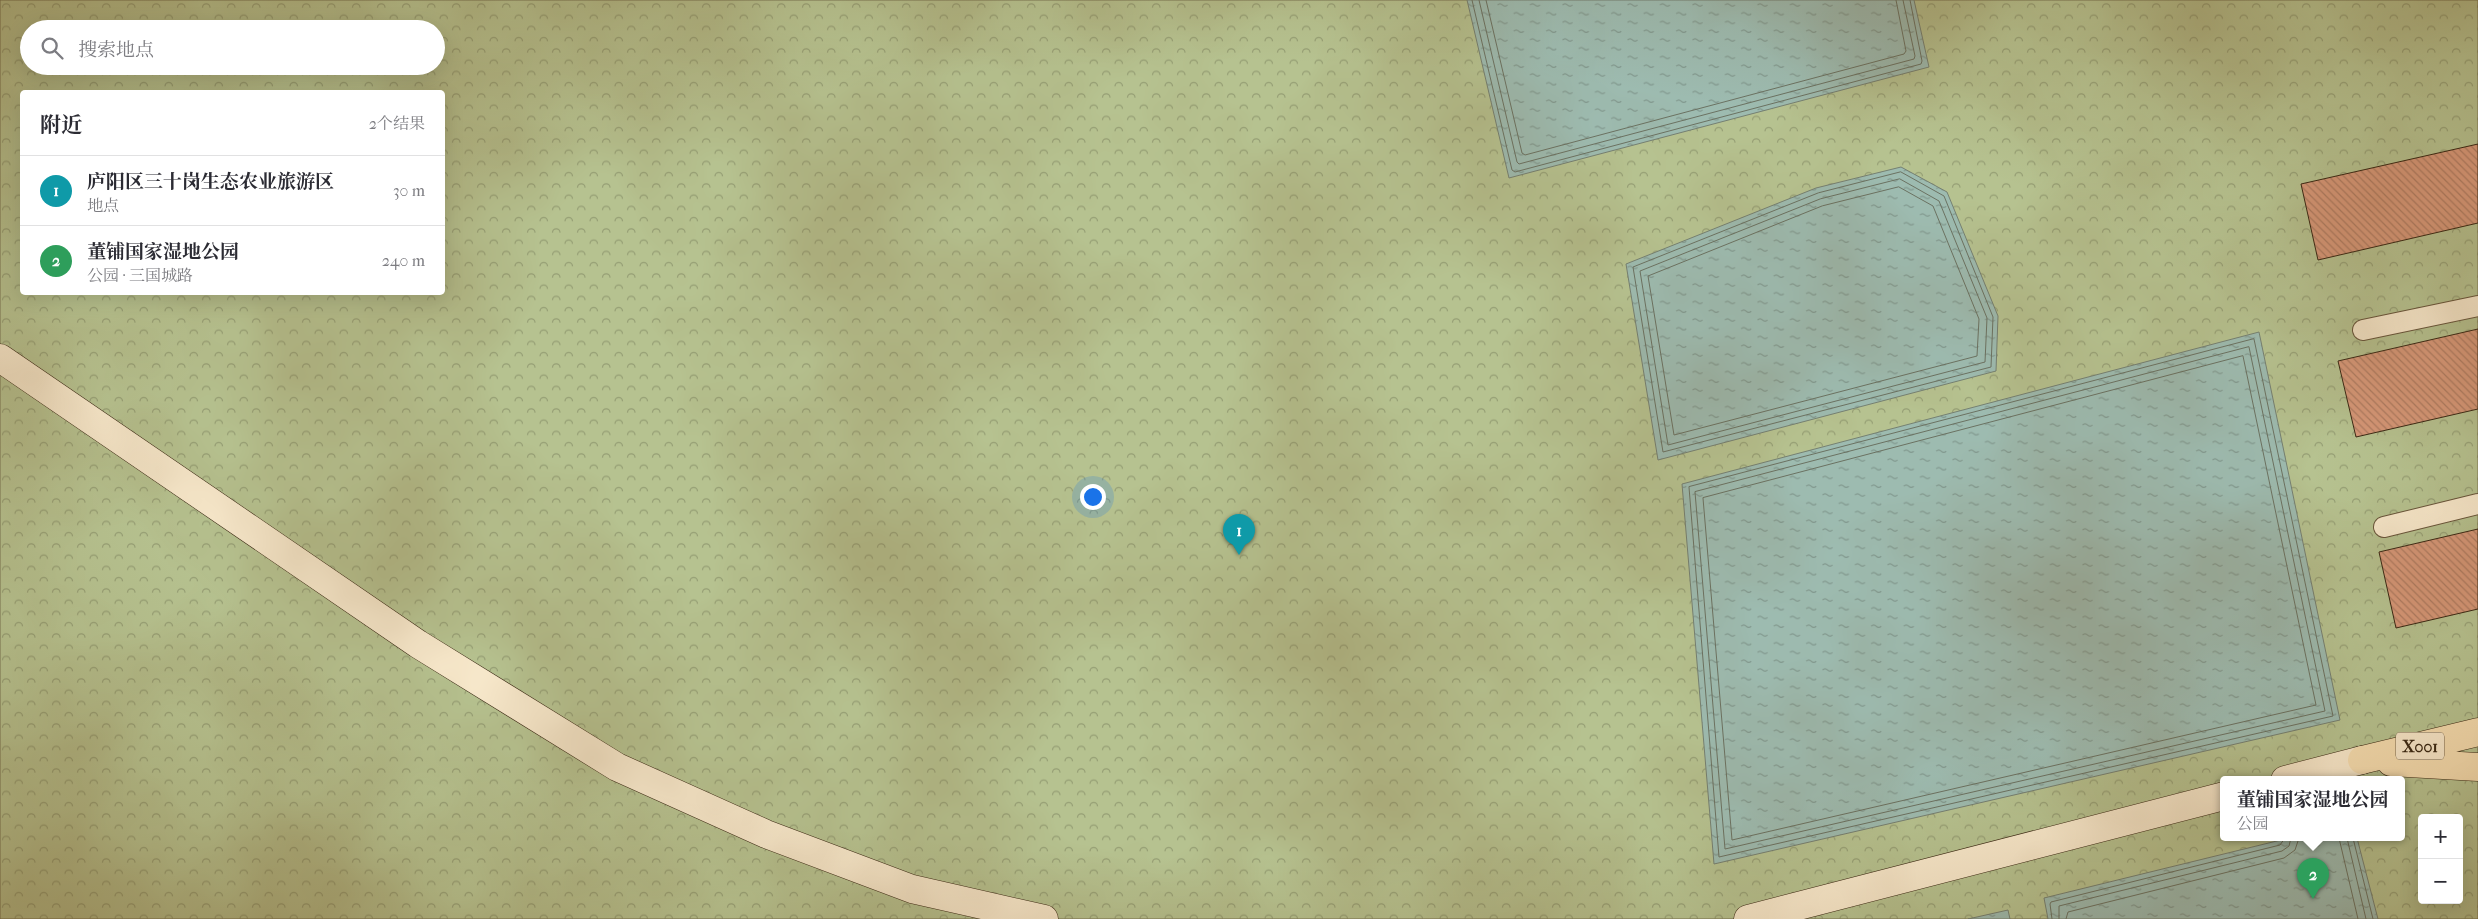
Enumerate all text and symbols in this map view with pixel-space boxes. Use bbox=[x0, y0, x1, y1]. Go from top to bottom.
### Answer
search box bbox=[20, 20, 445, 75]
icon: search bbox=[38, 34, 66, 62]
text: 搜索地点 bbox=[78, 39, 154, 61]
text: 附近 bbox=[40, 113, 82, 137]
text: 2个结果 bbox=[369, 114, 425, 133]
text: 庐阳区三十岗生态农业旅游区 bbox=[87, 171, 334, 193]
text: 1 bbox=[53, 181, 59, 200]
text: 30 m bbox=[393, 181, 425, 200]
text: 地点 bbox=[87, 196, 119, 215]
text: 董铺国家湿地公园 bbox=[87, 241, 239, 263]
text: 2 bbox=[52, 251, 60, 270]
text: 240 m bbox=[382, 251, 425, 270]
text: 公园 · 三国城路 bbox=[87, 266, 193, 285]
your location bbox=[1080, 484, 1106, 510]
pin: 1 bbox=[1223, 514, 1255, 555]
road number: X001 bbox=[2396, 732, 2444, 759]
popup bbox=[2220, 776, 2405, 841]
text: 董铺国家湿地公园 bbox=[2236, 789, 2389, 811]
text: 公园 bbox=[2236, 814, 2269, 833]
map controls bbox=[2418, 814, 2463, 904]
button: + bbox=[2418, 814, 2463, 859]
pin: 2 bbox=[2297, 858, 2329, 899]
button: − bbox=[2418, 859, 2463, 904]

